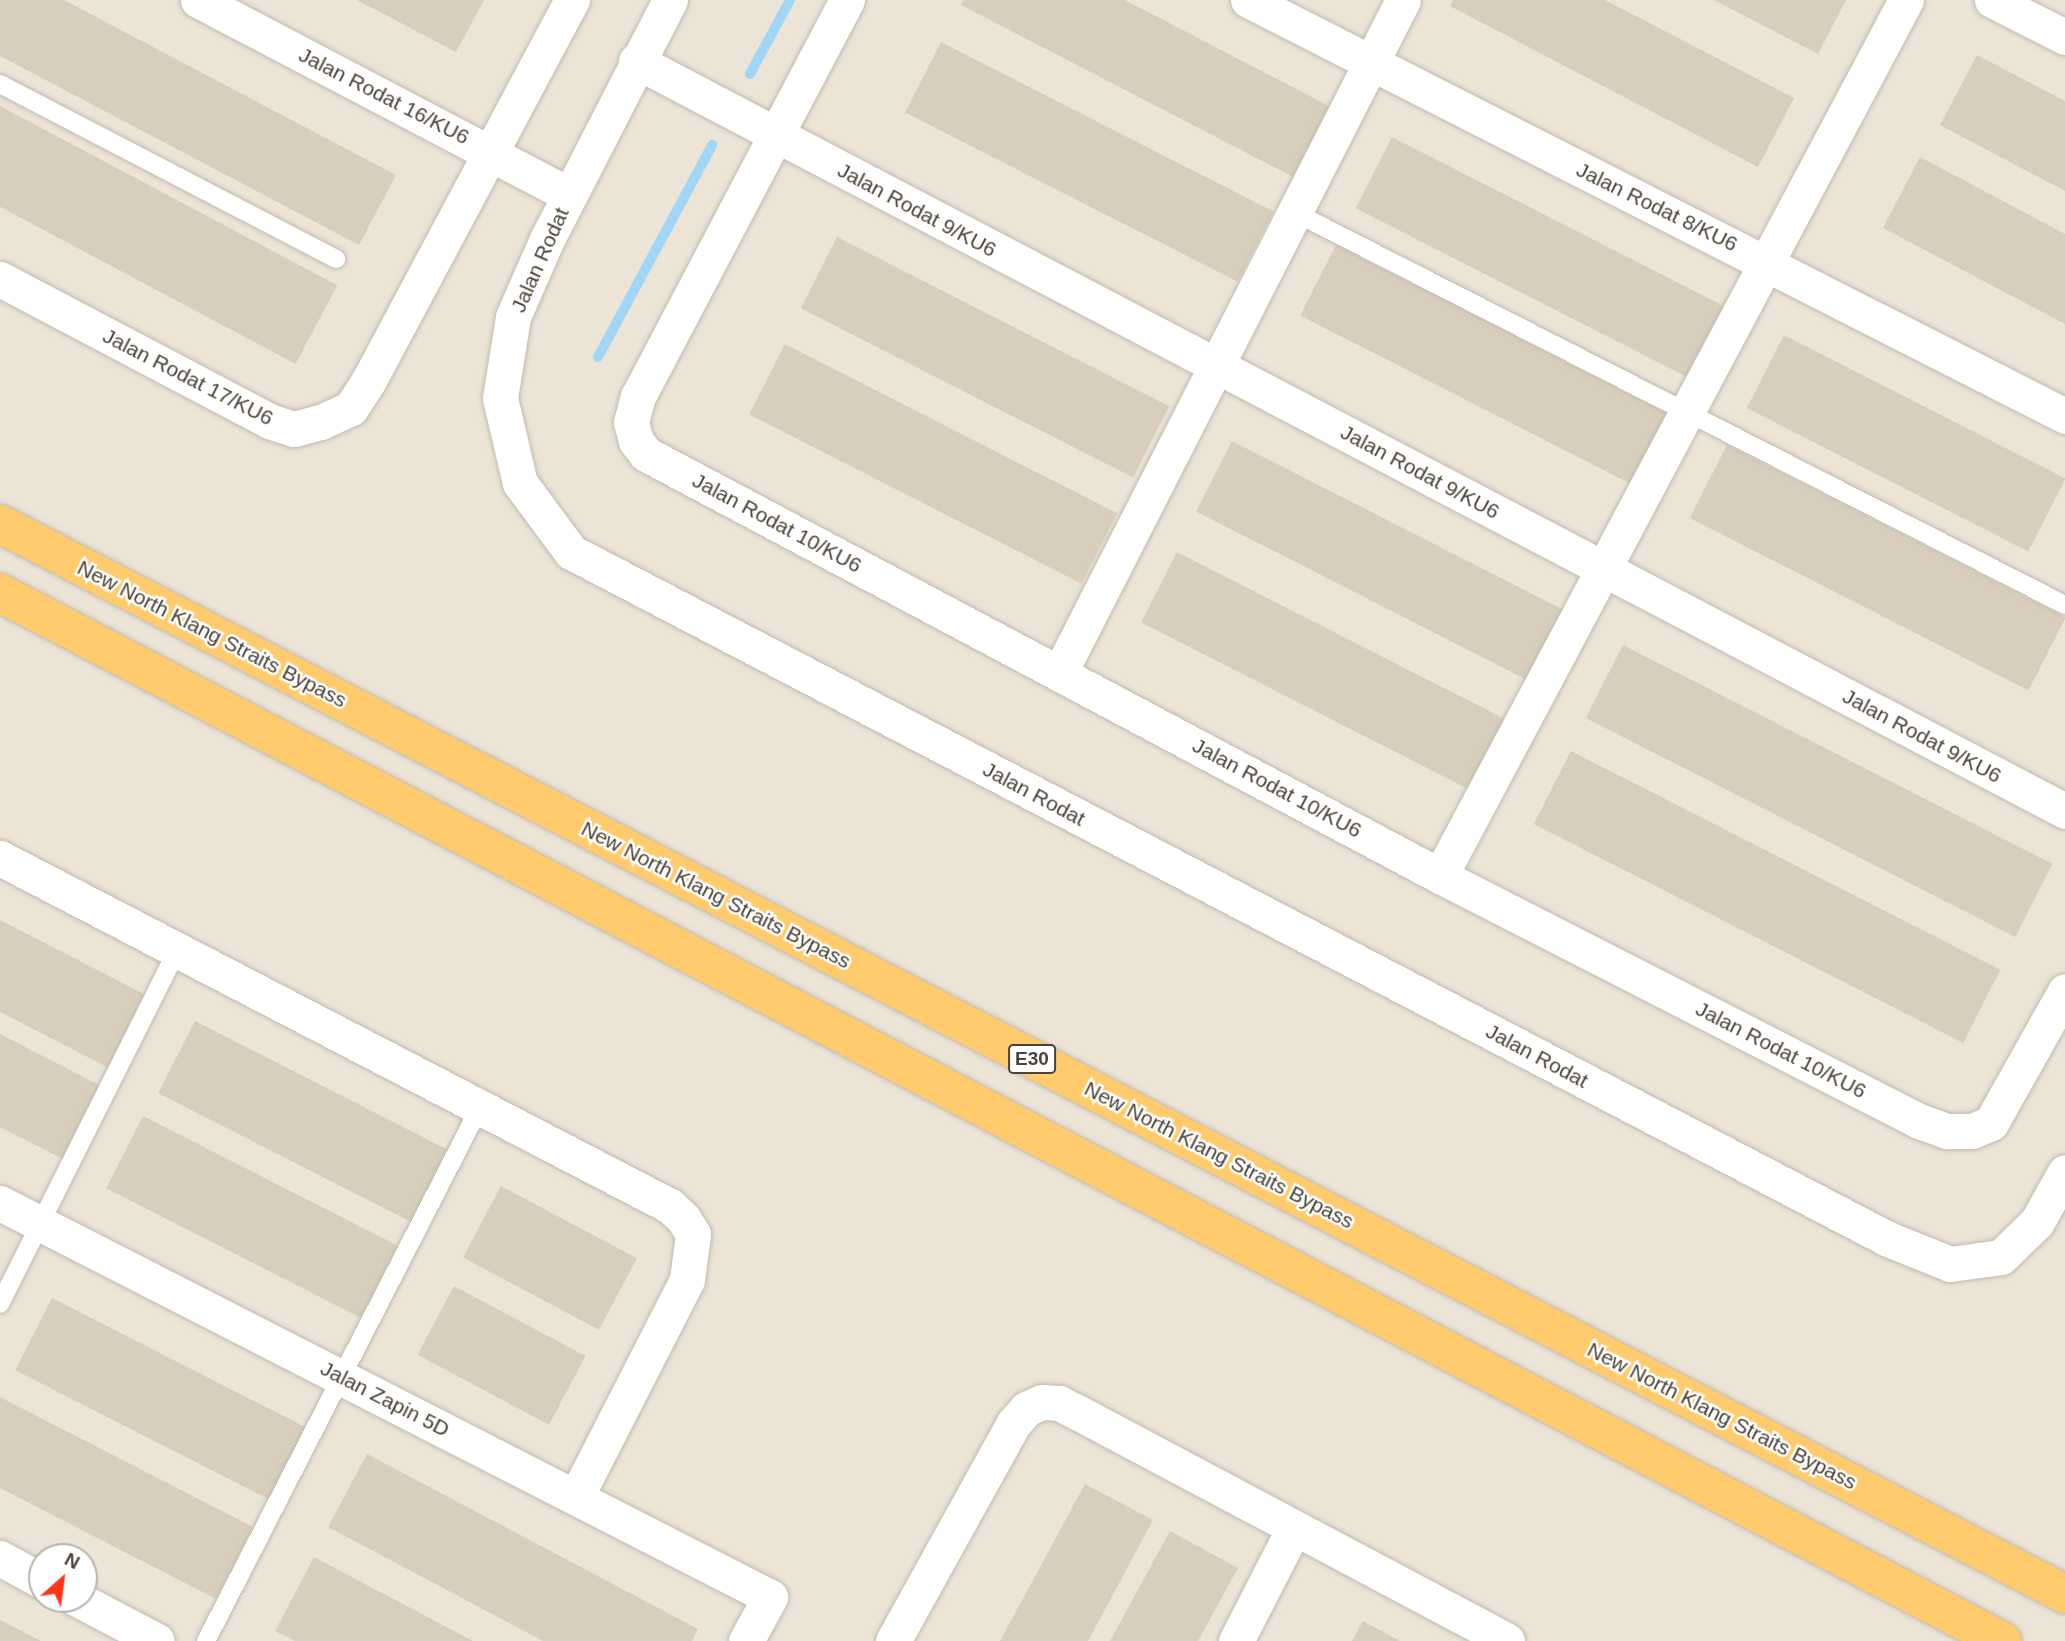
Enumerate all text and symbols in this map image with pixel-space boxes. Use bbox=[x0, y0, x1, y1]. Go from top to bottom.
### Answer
street label: Jalan Rodat 16/KU6 bbox=[295, 42, 473, 150]
street label: Jalan Rodat 9/KU6 bbox=[833, 157, 1001, 263]
street label: Jalan Rodat 8/KU6 bbox=[1572, 157, 1742, 257]
street label: Jalan Rodat bbox=[506, 204, 574, 316]
street label: Jalan Rodat 17/KU6 bbox=[99, 323, 277, 431]
street label: Jalan Rodat 9/KU6 bbox=[1336, 419, 1504, 525]
street label: Jalan Rodat 10/KU6 bbox=[688, 468, 866, 578]
street label: New North Klang Straits Bypass bbox=[73, 555, 351, 713]
street label: Jalan Rodat 9/KU6 bbox=[1838, 683, 2006, 789]
street label: Jalan Rodat 10/KU6 bbox=[1188, 733, 1366, 843]
street label: Jalan Rodat bbox=[979, 757, 1089, 831]
street label: New North Klang Straits Bypass bbox=[577, 816, 855, 974]
street label: Jalan Rodat 10/KU6 bbox=[1692, 996, 1870, 1104]
street label: Jalan Rodat bbox=[1482, 1019, 1592, 1093]
road number: E30 bbox=[1007, 1044, 1056, 1074]
street label: New North Klang Straits Bypass bbox=[1080, 1076, 1358, 1234]
street label: New North Klang Straits Bypass bbox=[1583, 1337, 1861, 1495]
street label: Jalan Zapin 5D bbox=[316, 1356, 454, 1442]
north arrow bbox=[28, 1543, 98, 1613]
text: N bbox=[61, 1548, 83, 1573]

